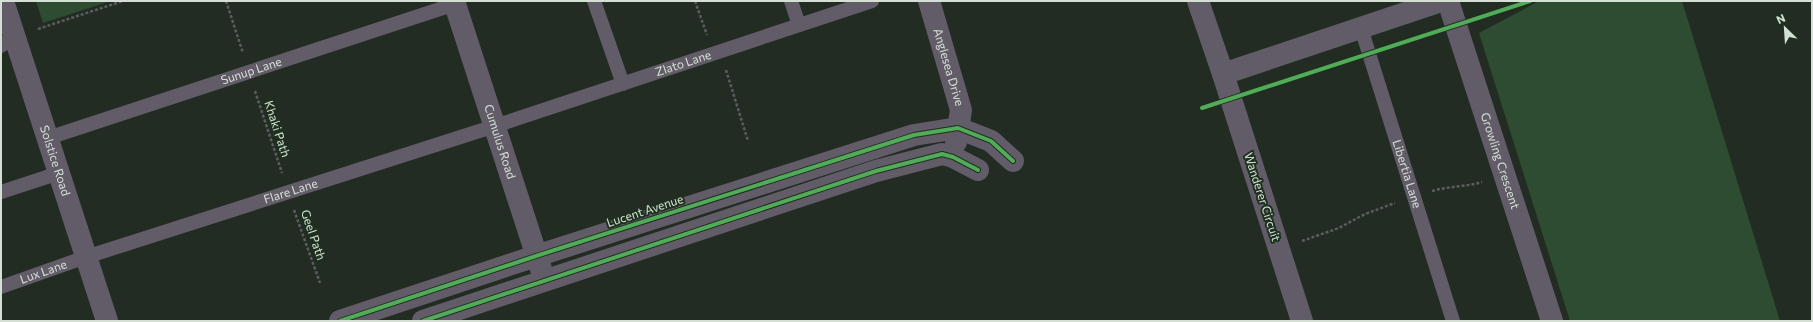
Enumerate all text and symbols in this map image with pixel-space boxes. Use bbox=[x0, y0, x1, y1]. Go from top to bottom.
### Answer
north arrow bbox=[1765, 8, 1805, 48]
text: N bbox=[1774, 11, 1787, 26]
street label: Anglesea Drive bbox=[931, 26, 967, 108]
street label: Zlato Lane bbox=[653, 47, 713, 78]
street label: Sunup Lane bbox=[219, 54, 283, 87]
street label: Khaki Path bbox=[262, 99, 294, 159]
street label: Cumulus Road bbox=[482, 102, 519, 181]
street label: Growling Crescent bbox=[1479, 110, 1523, 211]
street label: Solstice Road bbox=[38, 123, 74, 198]
street label: Libertia Lane bbox=[1390, 138, 1425, 210]
street label: Wanderer Circuit bbox=[1242, 151, 1284, 243]
street label: Flare Lane bbox=[262, 175, 319, 206]
street label: Lucent Avenue bbox=[605, 191, 685, 229]
street label: Geel Path bbox=[299, 208, 329, 262]
street label: Lux Lane bbox=[18, 256, 68, 286]

